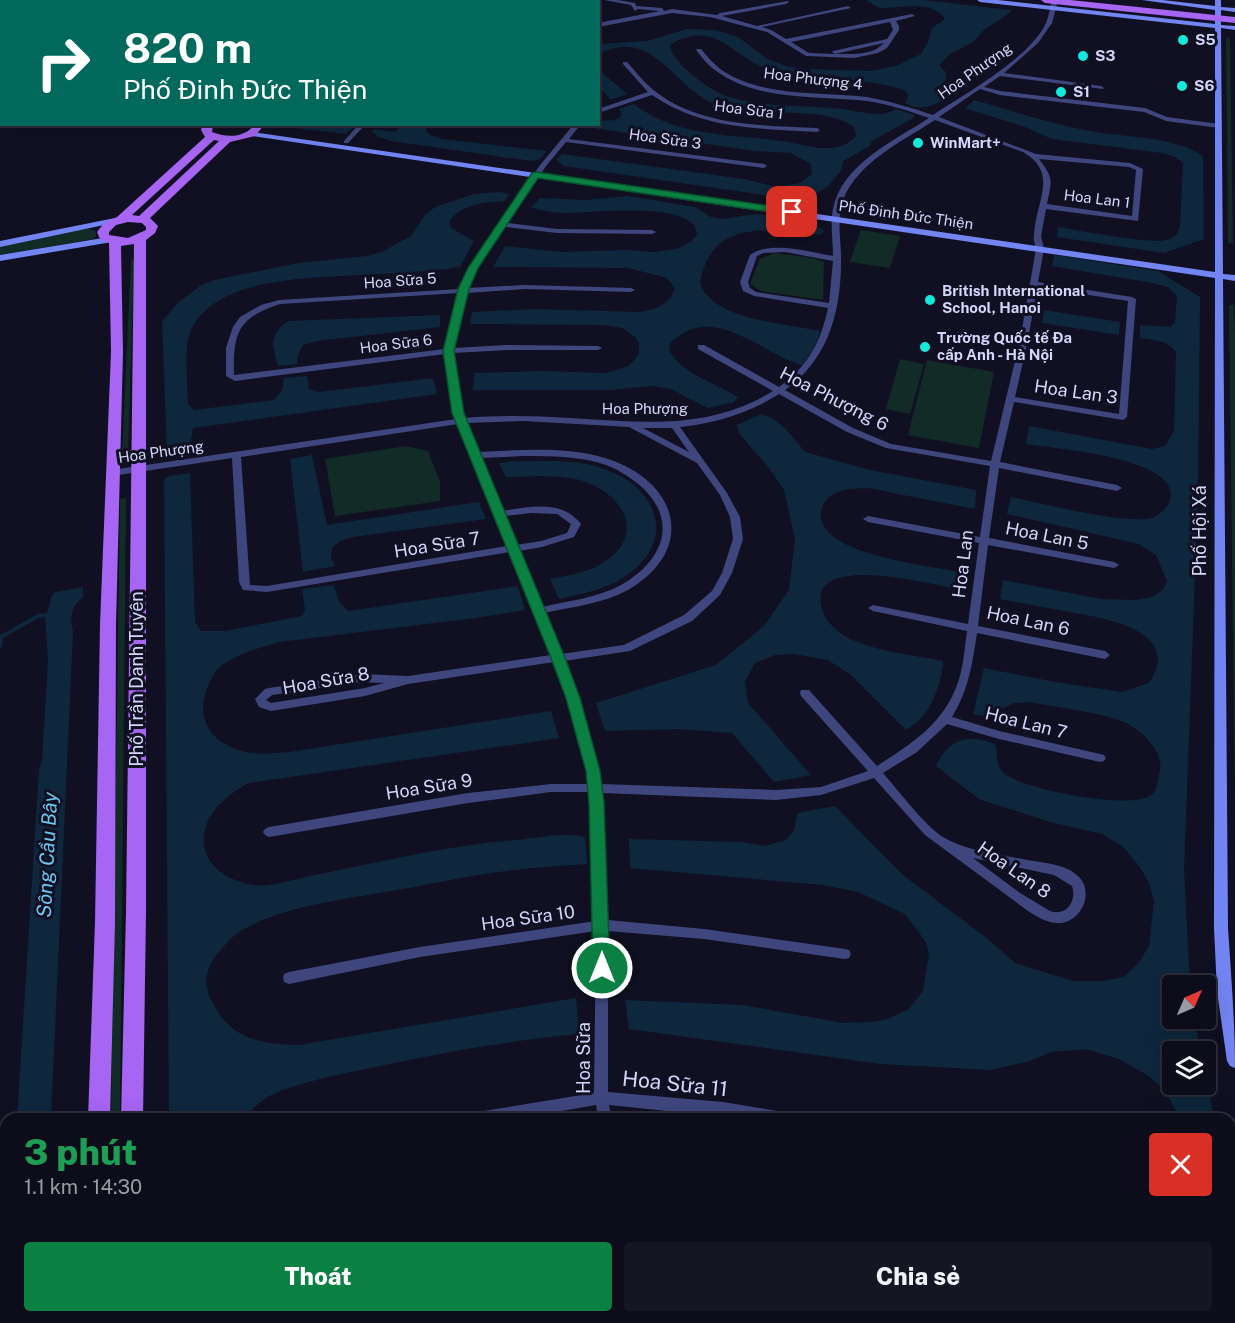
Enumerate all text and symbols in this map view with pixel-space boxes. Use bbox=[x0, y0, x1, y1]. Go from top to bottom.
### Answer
text: 820 m bbox=[123, 23, 252, 72]
icon: right bbox=[24, 24, 102, 102]
place label: S5 bbox=[1195, 31, 1216, 48]
marker: S5 bbox=[1176, 33, 1190, 47]
street label: Hoa Phượng bbox=[934, 39, 1015, 102]
place label: S3 bbox=[1095, 47, 1115, 64]
marker: S3 bbox=[1076, 49, 1090, 63]
street label: Hoa Phượng 4 bbox=[763, 64, 863, 93]
text: Phố Đinh Đức Thiện bbox=[123, 73, 367, 105]
place label: S6 bbox=[1194, 77, 1214, 94]
marker: S6 bbox=[1175, 79, 1189, 93]
place label: S1 bbox=[1073, 83, 1090, 100]
marker: S1 bbox=[1054, 85, 1068, 99]
street label: Hoa Sữa 1 bbox=[713, 97, 785, 122]
street label: Hoa Sữa 3 bbox=[628, 125, 702, 152]
place label: WinMart+ bbox=[930, 134, 1001, 151]
marker: WinMart+ bbox=[911, 136, 925, 150]
pin bbox=[766, 186, 817, 237]
street label: Hoa Lan 1 bbox=[1063, 186, 1131, 211]
icon: arrive bbox=[775, 195, 808, 228]
street label: Phố Đinh Đức Thiện bbox=[838, 197, 974, 232]
street label: Hoa Sữa 5 bbox=[363, 269, 437, 292]
place label: British International School, Hanoi bbox=[942, 282, 1085, 316]
marker: British International School, Hanoi bbox=[923, 293, 937, 307]
place label: Trường Quốc tế Đa cấp Anh - Hà Nội bbox=[937, 329, 1072, 363]
street label: Hoa Sữa 6 bbox=[359, 331, 433, 356]
marker: Trường Quốc tế Đa cấp Anh - Hà Nội bbox=[918, 340, 932, 354]
street label: Hoa Phượng 6 bbox=[776, 362, 892, 435]
street label: Hoa Lan 3 bbox=[1033, 375, 1119, 408]
street label: Hoa Phượng bbox=[602, 400, 688, 417]
street label: Hoa Phượng bbox=[117, 437, 205, 466]
street label: Phố Hội Xá bbox=[1189, 485, 1210, 577]
street label: Hoa Lan 5 bbox=[1004, 517, 1091, 554]
street label: Hoa Sữa 7 bbox=[392, 527, 482, 562]
street label: Hoa Lan bbox=[948, 529, 977, 599]
street label: Phố Trần Danh Tuyên bbox=[126, 591, 147, 767]
street label: Hoa Lan 6 bbox=[985, 601, 1071, 640]
street label: Hoa Sữa 8 bbox=[281, 663, 371, 698]
street label: Hoa Lan 7 bbox=[983, 702, 1069, 743]
street label: Hoa Sữa 9 bbox=[384, 769, 474, 804]
water label: Sông Cầu Bây bbox=[32, 791, 62, 918]
street label: Hoa Lan 8 bbox=[974, 837, 1055, 902]
street label: Hoa Sữa 10 bbox=[480, 901, 576, 934]
position arrow bbox=[570, 936, 634, 1000]
north arrow bbox=[1162, 975, 1216, 1029]
map controls bbox=[1162, 975, 1216, 1095]
street label: Hoa Sữa bbox=[573, 1022, 594, 1094]
button: layers bbox=[1162, 1041, 1216, 1095]
street label: Hoa Sữa 11 bbox=[621, 1066, 729, 1101]
text: 3 phút bbox=[24, 1131, 137, 1173]
button: close bbox=[1149, 1133, 1212, 1196]
text: 1.1 km · 14:30 bbox=[24, 1175, 142, 1199]
button: Thoát bbox=[24, 1242, 612, 1311]
button: Chia sẻ bbox=[624, 1242, 1212, 1311]

